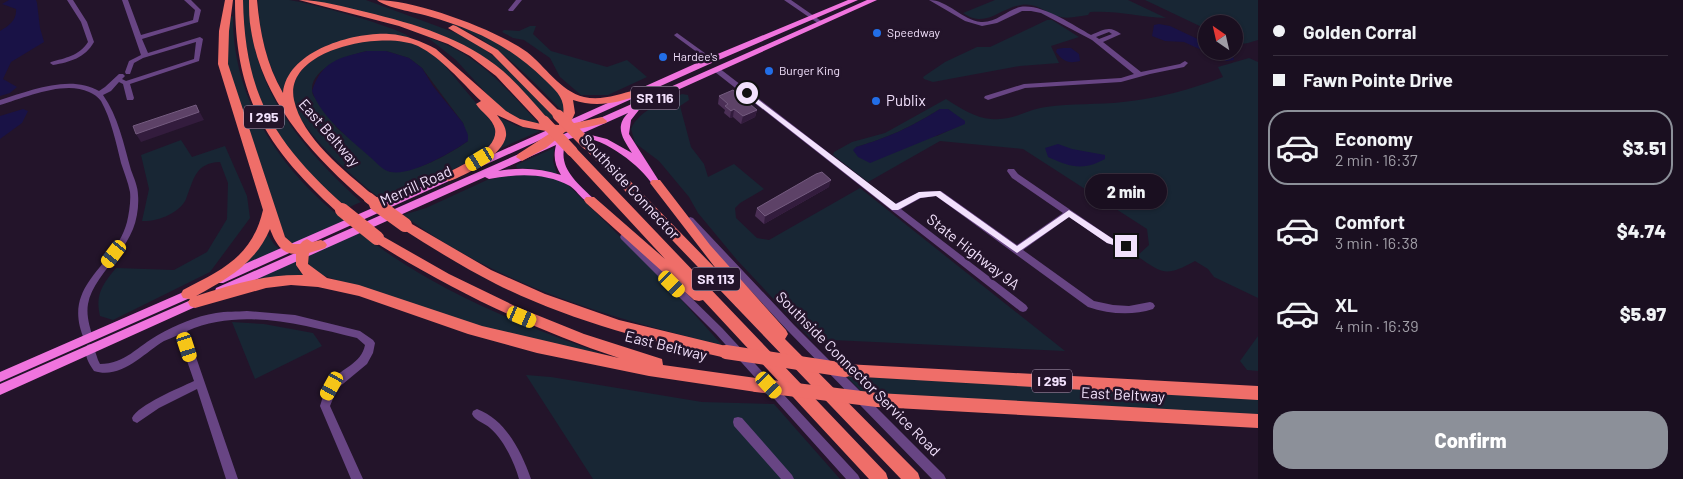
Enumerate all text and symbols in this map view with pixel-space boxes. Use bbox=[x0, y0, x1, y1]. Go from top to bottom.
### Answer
north arrow bbox=[1198, 15, 1242, 60]
map controls bbox=[1198, 15, 1243, 60]
text: Golden Corral bbox=[1303, 20, 1416, 43]
place label: Speedway bbox=[887, 25, 940, 39]
marker: Speedway bbox=[871, 27, 883, 39]
place label: Hardee's bbox=[673, 49, 718, 63]
marker: Hardee's bbox=[657, 51, 669, 63]
place label: Burger King bbox=[779, 63, 840, 77]
marker: Burger King bbox=[763, 65, 775, 77]
text: Fawn Pointe Drive bbox=[1303, 68, 1453, 91]
route start bbox=[736, 82, 758, 104]
road number: SR 116 bbox=[631, 86, 679, 110]
place label: Publix bbox=[886, 91, 926, 109]
street label: East Beltway bbox=[295, 95, 364, 170]
marker: Publix bbox=[870, 95, 882, 107]
road number: I 295 bbox=[244, 105, 284, 128]
icon: car bbox=[1275, 125, 1320, 170]
text: Economy bbox=[1335, 127, 1413, 150]
street label: Southside Connector bbox=[578, 130, 684, 243]
text: $3.51 bbox=[1623, 136, 1666, 159]
car bbox=[463, 145, 496, 173]
text: 2 min · 16:37 bbox=[1335, 150, 1418, 169]
street label: Merrill Road bbox=[377, 161, 454, 209]
callout: 2 min bbox=[1085, 174, 1167, 208]
text: 2 min bbox=[1107, 182, 1145, 201]
icon: car bbox=[1275, 208, 1320, 253]
street label: State Highway 9A bbox=[924, 209, 1024, 293]
text: Comfort bbox=[1335, 210, 1405, 233]
text: $4.74 bbox=[1617, 219, 1666, 242]
text: 3 min · 16:38 bbox=[1335, 233, 1418, 252]
route end bbox=[1115, 235, 1137, 257]
car bbox=[98, 238, 129, 270]
car bbox=[656, 268, 687, 300]
road number: SR 113 bbox=[692, 268, 740, 290]
street label: Southside Connector Service Road bbox=[773, 287, 945, 459]
icon: car bbox=[1275, 291, 1320, 336]
text: XL bbox=[1335, 293, 1358, 316]
text: $5.97 bbox=[1620, 302, 1666, 325]
car bbox=[505, 304, 538, 330]
text: 4 min · 16:39 bbox=[1335, 316, 1419, 335]
street label: East Beltway bbox=[623, 326, 709, 364]
car bbox=[175, 330, 198, 364]
car bbox=[318, 369, 345, 403]
car bbox=[753, 369, 784, 401]
road number: I 295 bbox=[1032, 370, 1072, 392]
street label: East Beltway bbox=[1081, 383, 1165, 405]
button: Confirm bbox=[1273, 411, 1668, 469]

